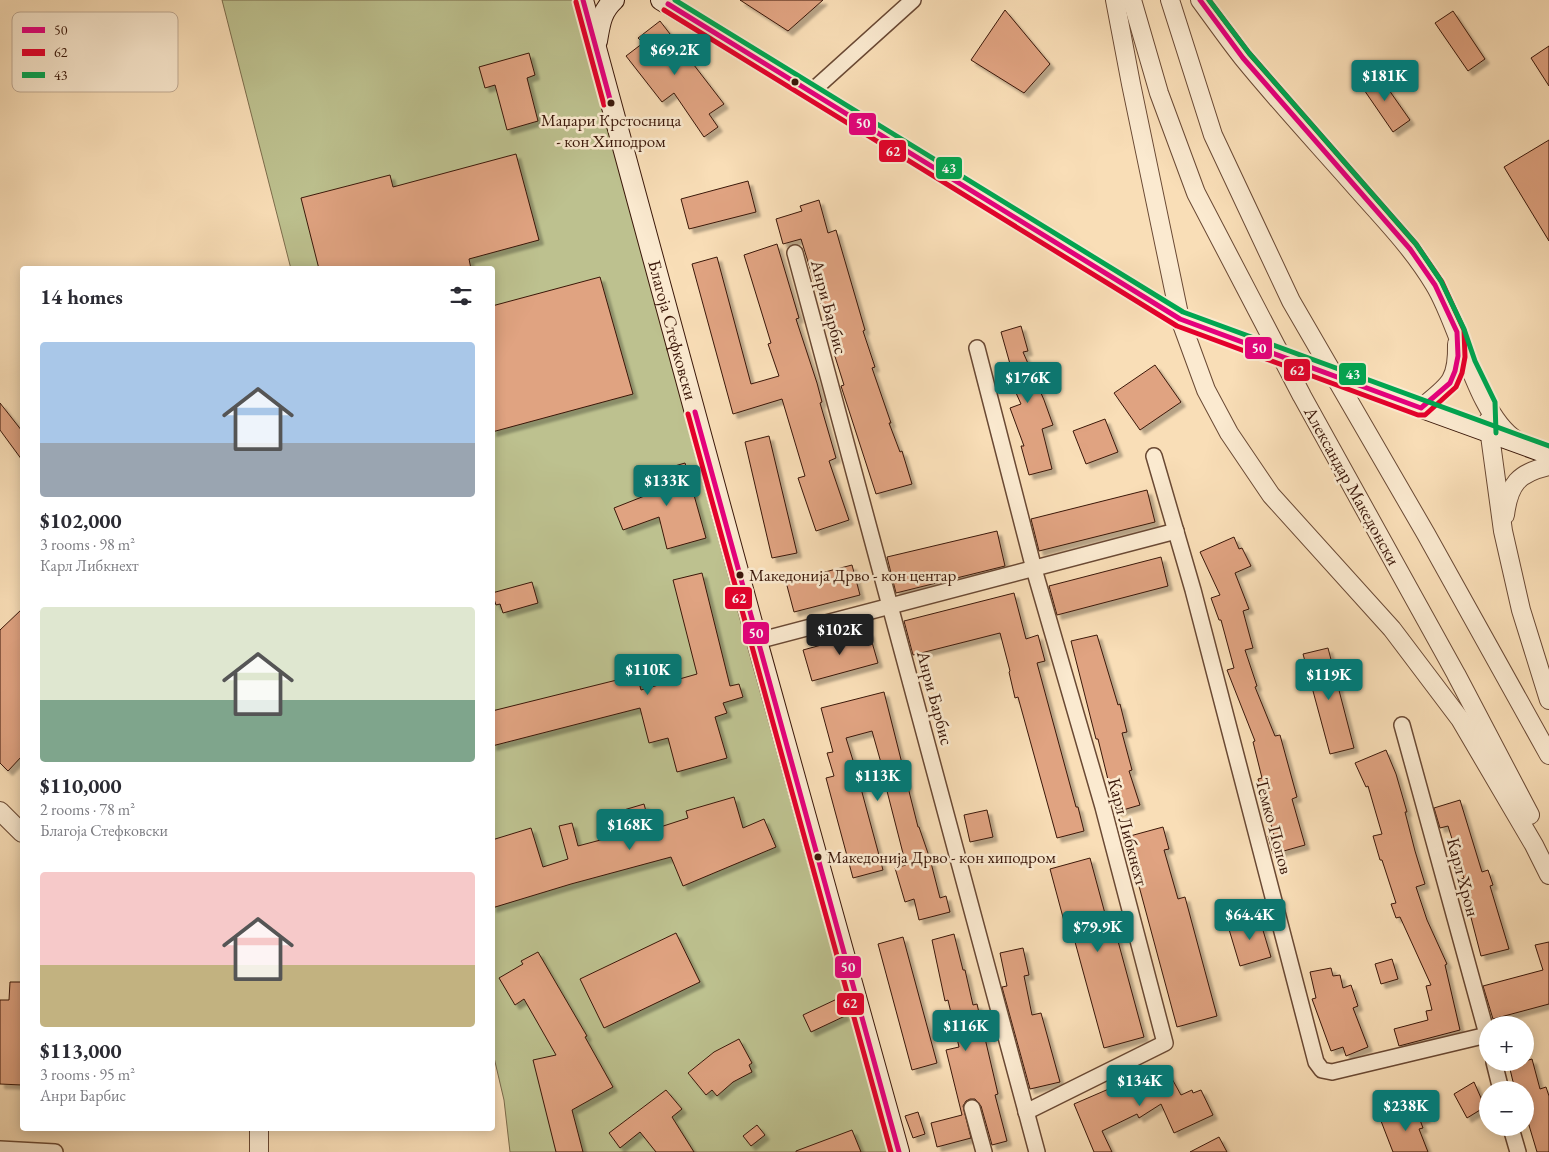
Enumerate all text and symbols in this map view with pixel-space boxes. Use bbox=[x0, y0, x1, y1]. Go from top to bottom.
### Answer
legend bbox=[12, 12, 178, 92]
text: 50 bbox=[54, 21, 68, 39]
pin: $69.2K bbox=[634, 34, 716, 76]
text: $69.2K bbox=[651, 39, 699, 60]
text: 62 bbox=[54, 43, 68, 61]
pin: $181K bbox=[1350, 59, 1420, 102]
text: $181K bbox=[1363, 65, 1407, 86]
text: 43 bbox=[54, 66, 68, 84]
unlabelled marker bbox=[790, 77, 800, 87]
marker: Маџари Крстосница - кон Хиподром bbox=[606, 98, 616, 108]
place label: Маџари Крстосница - кон Хиподром bbox=[541, 109, 682, 152]
line badge: 50 bbox=[848, 112, 877, 136]
text: 50 bbox=[856, 114, 871, 132]
line badge: 62 bbox=[878, 139, 907, 163]
text: 62 bbox=[886, 142, 901, 160]
line badge: 43 bbox=[935, 156, 963, 180]
text: 43 bbox=[942, 159, 956, 177]
street label: Анри Барбис bbox=[806, 256, 853, 357]
street label: Благоја Стефковски bbox=[643, 257, 703, 403]
icon: filters bbox=[447, 282, 475, 310]
text: 14 homes bbox=[40, 283, 123, 310]
line badge: 50 bbox=[1244, 336, 1273, 360]
text: 50 bbox=[1252, 339, 1267, 357]
line badge: 62 bbox=[1283, 358, 1311, 382]
text: 62 bbox=[1290, 361, 1305, 379]
pin: $176K bbox=[993, 362, 1063, 404]
line badge: 43 bbox=[1338, 362, 1367, 386]
text: 43 bbox=[1346, 365, 1360, 383]
text: $176K bbox=[1006, 367, 1050, 388]
icon: home bbox=[213, 374, 303, 464]
street label: Александар Македонски bbox=[1299, 401, 1406, 570]
pin: $133K bbox=[632, 464, 702, 507]
text: $133K bbox=[645, 470, 689, 491]
text: $102,000 bbox=[40, 507, 122, 534]
text: 3 rooms · 98 m² bbox=[40, 534, 135, 555]
text: Карл Либкнехт bbox=[40, 555, 139, 576]
place label: Македонија Дрво - кон центар bbox=[749, 564, 957, 586]
marker: Македонија Дрво - кон центар bbox=[735, 570, 745, 580]
line badge: 62 bbox=[724, 586, 753, 610]
text: 62 bbox=[732, 589, 747, 607]
pin: $102K bbox=[805, 614, 875, 656]
text: $102K bbox=[818, 619, 862, 640]
line badge: 50 bbox=[742, 621, 770, 645]
text: 50 bbox=[749, 624, 764, 642]
icon: home bbox=[213, 639, 303, 729]
street label: Анри Барбис bbox=[912, 647, 959, 748]
pin: $110K bbox=[613, 654, 683, 696]
pin: $119K bbox=[1294, 658, 1364, 701]
text: $110K bbox=[626, 659, 670, 680]
text: $119K bbox=[1307, 664, 1351, 685]
pin: $113K bbox=[843, 760, 913, 802]
text: $113K bbox=[856, 765, 900, 786]
text: $110,000 bbox=[40, 772, 122, 799]
street label: Карл Либкнехт bbox=[1103, 775, 1154, 889]
street label: Темко Попов bbox=[1251, 775, 1298, 877]
text: 2 rooms · 78 m² bbox=[40, 799, 135, 820]
pin: $168K bbox=[595, 808, 665, 851]
text: $168K bbox=[608, 814, 652, 835]
text: Благоја Стефковски bbox=[40, 820, 168, 841]
street label: Карл Хрон bbox=[1442, 835, 1485, 919]
place label: Македонија Дрво - кон хиподром bbox=[827, 846, 1056, 868]
marker: Македонија Дрво - кон хиподром bbox=[813, 852, 823, 862]
pin: $64.4K bbox=[1209, 898, 1291, 941]
icon: home bbox=[213, 904, 303, 994]
text: $64.4K bbox=[1226, 904, 1274, 925]
pin: $79.9K bbox=[1057, 910, 1139, 953]
text: $79.9K bbox=[1074, 916, 1122, 937]
line badge: 50 bbox=[834, 955, 862, 979]
text: 50 bbox=[841, 958, 856, 976]
line badge: 62 bbox=[836, 992, 865, 1016]
text: 62 bbox=[843, 994, 858, 1012]
pin: $116K bbox=[931, 1010, 1001, 1052]
text: $116K bbox=[944, 1015, 988, 1036]
map controls bbox=[1479, 1016, 1534, 1136]
button: + bbox=[1479, 1016, 1534, 1071]
text: $113,000 bbox=[40, 1037, 122, 1064]
text: 3 rooms · 95 m² bbox=[40, 1064, 135, 1085]
pin: $134K bbox=[1105, 1064, 1175, 1107]
text: $134K bbox=[1118, 1070, 1162, 1091]
button: − bbox=[1479, 1081, 1534, 1136]
text: Анри Барбис bbox=[40, 1085, 126, 1106]
pin: $238K bbox=[1371, 1090, 1441, 1132]
text: $238K bbox=[1384, 1095, 1428, 1116]

